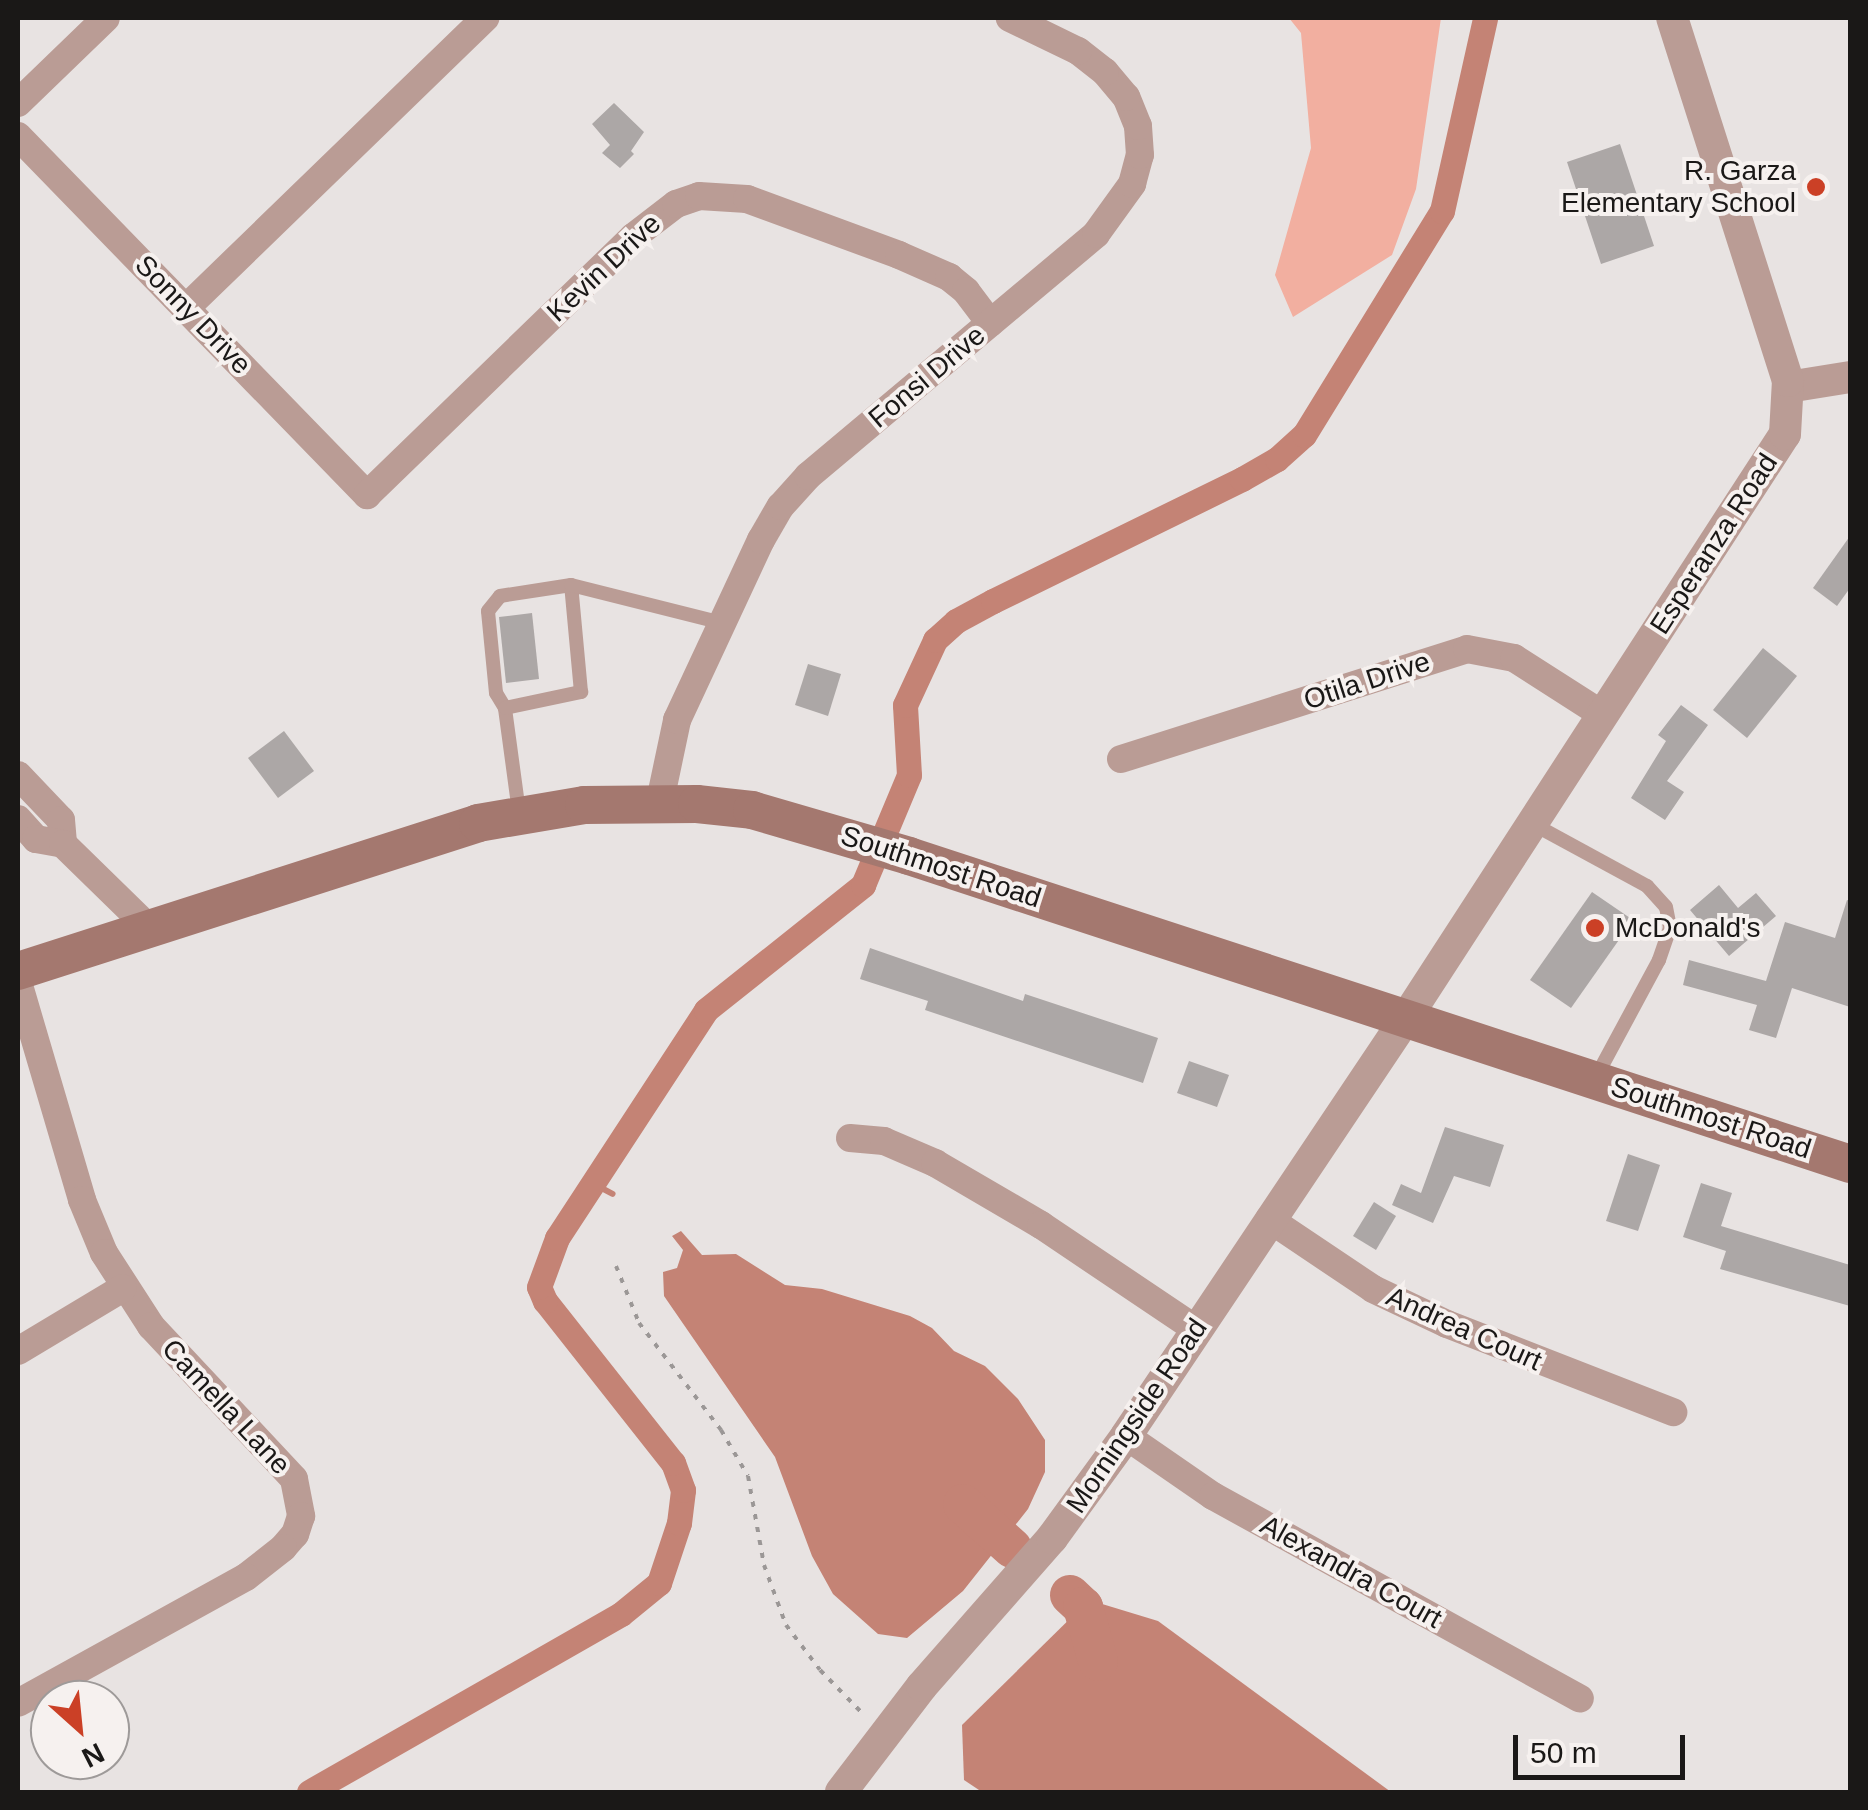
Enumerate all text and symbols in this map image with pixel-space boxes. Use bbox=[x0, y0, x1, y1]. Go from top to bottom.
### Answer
place label: R. Garza Elementary School bbox=[1561, 154, 1796, 220]
marker: R. Garza Elementary School bbox=[1805, 176, 1827, 198]
street label: Kevin Drive bbox=[540, 207, 668, 329]
street label: Sonny Drive bbox=[128, 248, 258, 382]
street label: Fonsi Drive bbox=[862, 319, 992, 435]
street label: Esperanza Road bbox=[1643, 447, 1785, 641]
street label: Otila Drive bbox=[1300, 645, 1434, 717]
street label: Southmost Road bbox=[837, 819, 1045, 915]
place label: McDonald's bbox=[1615, 911, 1760, 945]
marker: McDonald's bbox=[1584, 917, 1606, 939]
street label: Southmost Road bbox=[1607, 1070, 1815, 1166]
street label: Andrea Court bbox=[1381, 1280, 1547, 1378]
street label: Morningside Road bbox=[1060, 1312, 1214, 1520]
street label: Camella Lane bbox=[155, 1332, 297, 1482]
street label: Alexandra Court bbox=[1254, 1508, 1448, 1636]
north arrow bbox=[30, 1680, 130, 1780]
scale bar bbox=[1518, 1715, 1690, 1777]
text: 50 m bbox=[1530, 1736, 1597, 1769]
text: N bbox=[77, 1737, 109, 1774]

